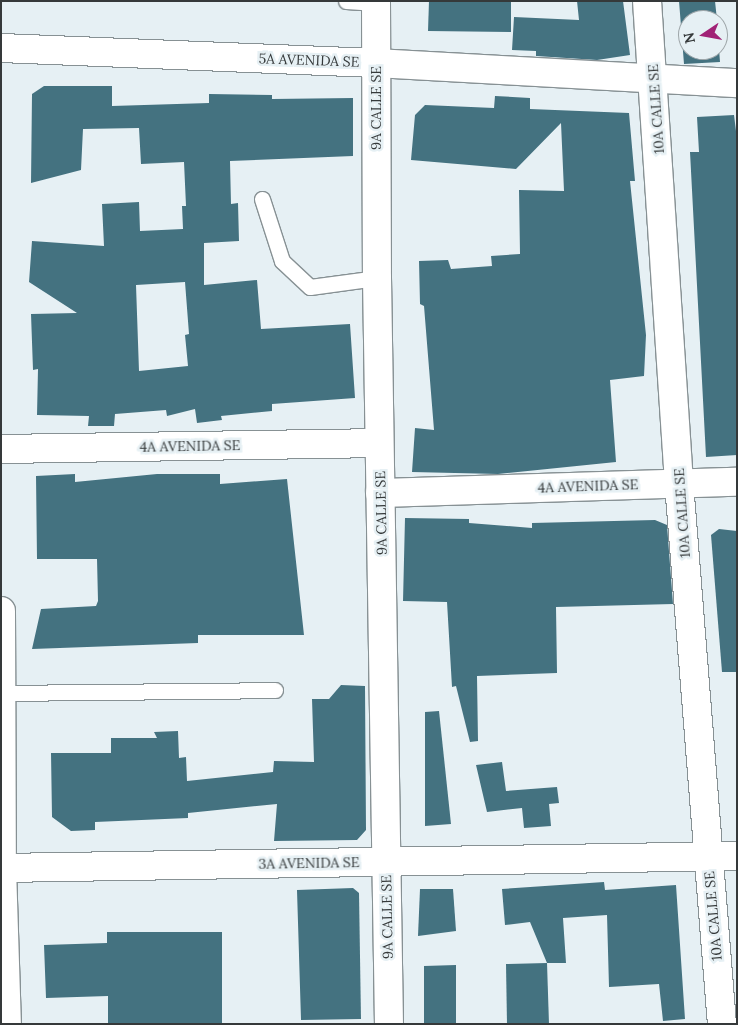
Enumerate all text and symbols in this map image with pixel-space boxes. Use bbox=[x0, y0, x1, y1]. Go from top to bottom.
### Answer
north arrow bbox=[678, 10, 728, 60]
text: N bbox=[679, 31, 699, 45]
street label: 5A AVENIDA SE bbox=[258, 50, 360, 70]
street label: 10A CALLE SE bbox=[644, 64, 668, 154]
street label: 9A CALLE SE bbox=[368, 66, 384, 150]
street label: 4A AVENIDA SE bbox=[139, 437, 241, 455]
street label: 10A CALLE SE bbox=[670, 468, 694, 558]
street label: 9A CALLE SE bbox=[372, 471, 390, 555]
street label: 4A AVENIDA SE bbox=[537, 476, 639, 496]
street label: 3A AVENIDA SE bbox=[258, 854, 360, 872]
street label: 10A CALLE SE bbox=[701, 871, 725, 961]
street label: 9A CALLE SE bbox=[378, 875, 396, 959]

